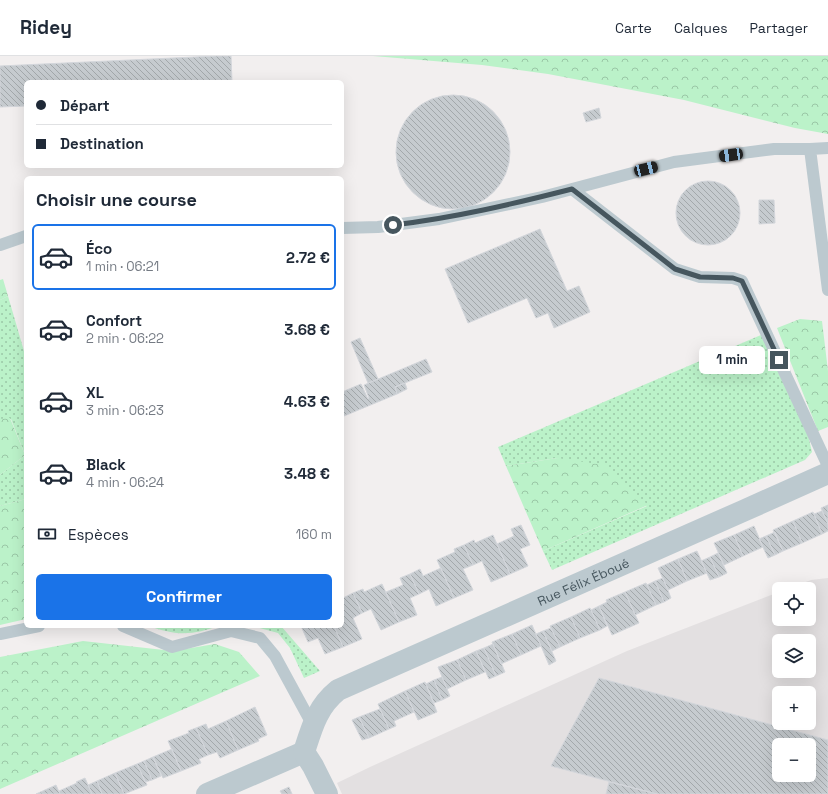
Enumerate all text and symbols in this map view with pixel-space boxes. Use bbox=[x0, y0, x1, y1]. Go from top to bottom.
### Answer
text: Ridey bbox=[20, 15, 72, 40]
text: Carte bbox=[615, 19, 652, 37]
text: Calques bbox=[674, 19, 728, 37]
text: Partager bbox=[750, 19, 808, 37]
text: Départ bbox=[60, 96, 110, 115]
text: Destination bbox=[60, 134, 144, 153]
car bbox=[718, 147, 744, 163]
car bbox=[633, 160, 659, 178]
text: Choisir une course bbox=[36, 188, 197, 211]
route start bbox=[384, 216, 402, 234]
icon: car bbox=[38, 239, 74, 275]
text: Éco bbox=[86, 239, 112, 258]
text: 2.72 € bbox=[286, 248, 330, 267]
text: 1 min · 06:21 bbox=[86, 258, 159, 275]
icon: car bbox=[38, 311, 74, 347]
text: Confort bbox=[86, 311, 142, 330]
text: 3.68 € bbox=[284, 320, 330, 339]
text: 2 min · 06:22 bbox=[86, 330, 164, 347]
callout: 1 min bbox=[699, 346, 765, 374]
text: 1 min bbox=[716, 351, 748, 368]
route end bbox=[770, 351, 788, 369]
icon: car bbox=[38, 383, 74, 419]
text: XL bbox=[86, 383, 104, 402]
text: 4.63 € bbox=[284, 392, 330, 411]
text: 3 min · 06:23 bbox=[86, 402, 164, 419]
icon: car bbox=[38, 455, 74, 491]
text: Black bbox=[86, 455, 126, 474]
text: 3.48 € bbox=[284, 464, 330, 483]
text: 4 min · 06:24 bbox=[86, 474, 164, 491]
icon: cash bbox=[36, 523, 58, 545]
text: Espèces bbox=[68, 525, 129, 544]
text: 160 m bbox=[296, 526, 332, 543]
street label: Rue Félix Éboué bbox=[535, 554, 632, 609]
button: Confirmer bbox=[36, 574, 332, 620]
map controls bbox=[772, 582, 816, 782]
button: locate bbox=[772, 582, 816, 626]
button: layers bbox=[772, 634, 816, 678]
button: + bbox=[772, 686, 816, 730]
button: − bbox=[772, 738, 816, 782]

